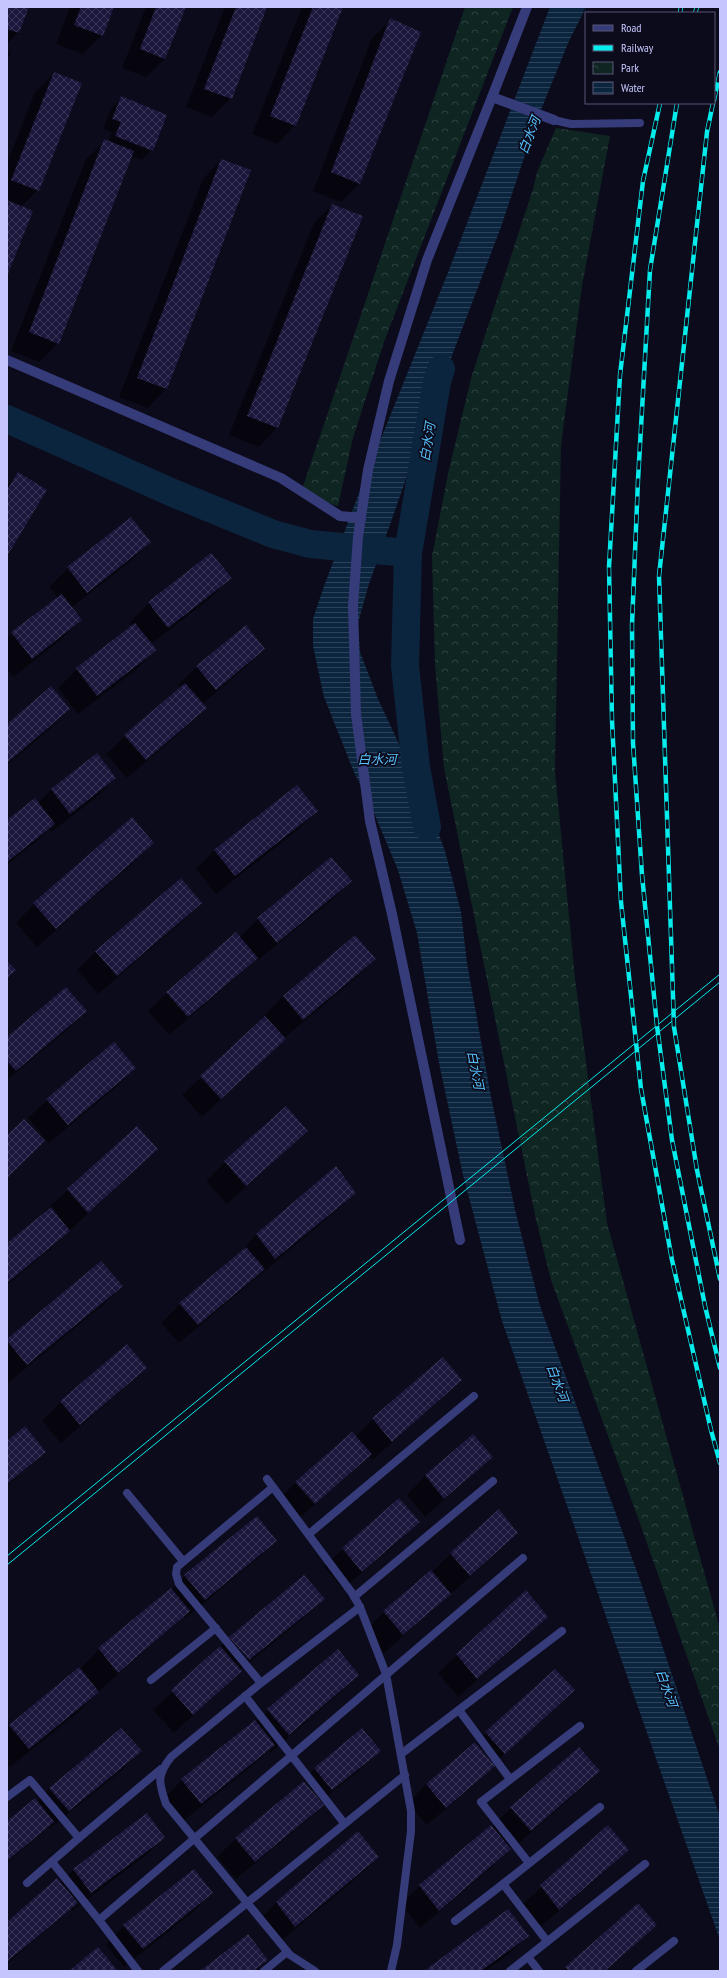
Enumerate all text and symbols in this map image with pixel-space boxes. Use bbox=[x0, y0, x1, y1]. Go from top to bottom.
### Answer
legend bbox=[585, 12, 715, 104]
text: Road bbox=[621, 20, 641, 35]
text: Railway bbox=[621, 40, 654, 55]
text: Park bbox=[621, 60, 639, 75]
text: Water bbox=[621, 80, 646, 95]
water label: 白水河 bbox=[515, 111, 545, 156]
water label: 白水河 bbox=[416, 419, 439, 463]
water label: 白水河 bbox=[357, 751, 399, 768]
water label: 白水河 bbox=[463, 1049, 488, 1094]
water label: 白水河 bbox=[543, 1362, 573, 1407]
water label: 白水河 bbox=[652, 1667, 682, 1712]

